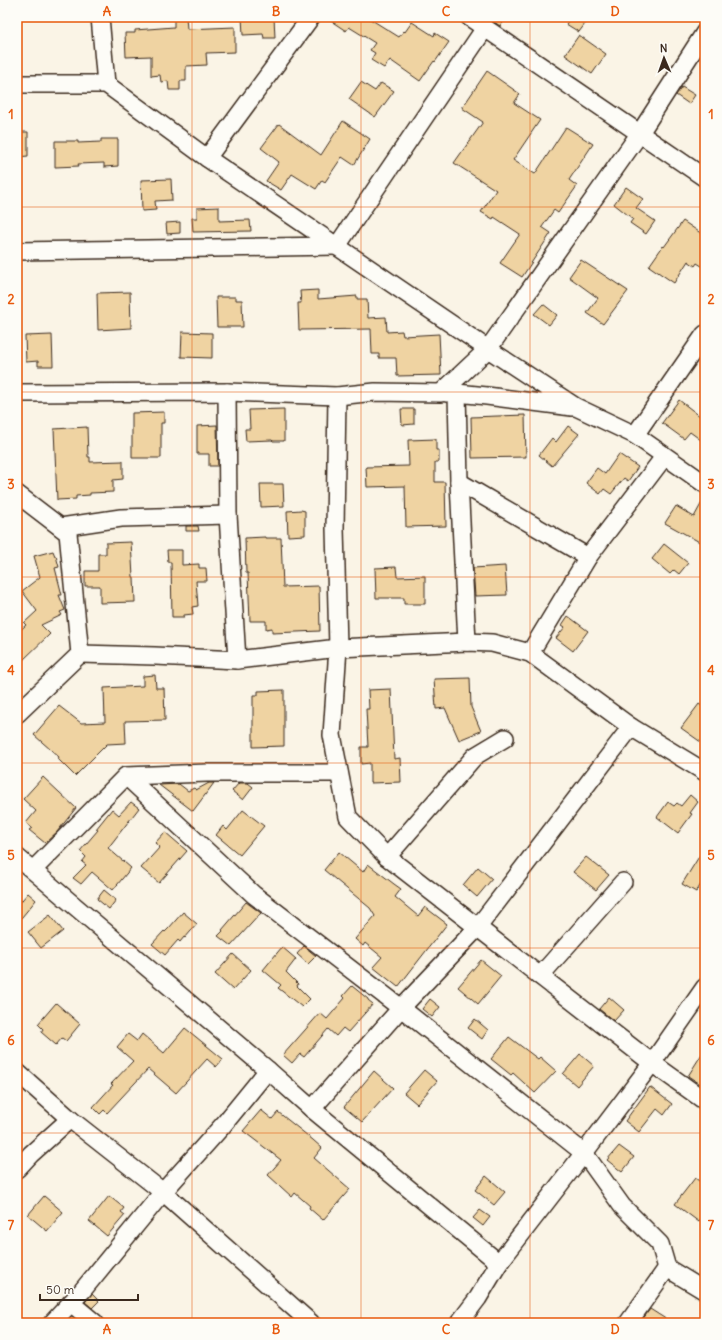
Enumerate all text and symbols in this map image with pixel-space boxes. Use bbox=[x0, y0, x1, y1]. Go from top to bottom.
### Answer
text: A bbox=[103, 3, 112, 20]
text: B bbox=[272, 3, 281, 20]
text: C bbox=[442, 3, 451, 20]
text: D bbox=[610, 3, 620, 20]
north arrow bbox=[644, 38, 684, 78]
text: N bbox=[660, 41, 668, 55]
text: 1 bbox=[8, 106, 14, 123]
text: 1 bbox=[708, 106, 714, 123]
text: 2 bbox=[7, 291, 15, 308]
text: 2 bbox=[707, 291, 715, 308]
text: 3 bbox=[7, 476, 15, 493]
text: 3 bbox=[707, 476, 715, 493]
text: 4 bbox=[7, 662, 15, 679]
text: 4 bbox=[707, 662, 715, 679]
text: 5 bbox=[7, 847, 15, 864]
text: 5 bbox=[707, 847, 715, 864]
text: 6 bbox=[7, 1032, 15, 1049]
text: 6 bbox=[707, 1032, 715, 1049]
text: 7 bbox=[8, 1217, 15, 1234]
text: 7 bbox=[708, 1217, 715, 1234]
scale bar bbox=[40, 1276, 138, 1302]
text: 50 m bbox=[46, 1282, 75, 1297]
text: A bbox=[103, 1321, 112, 1338]
text: B bbox=[272, 1321, 281, 1338]
text: C bbox=[442, 1321, 451, 1338]
text: D bbox=[610, 1321, 620, 1338]

